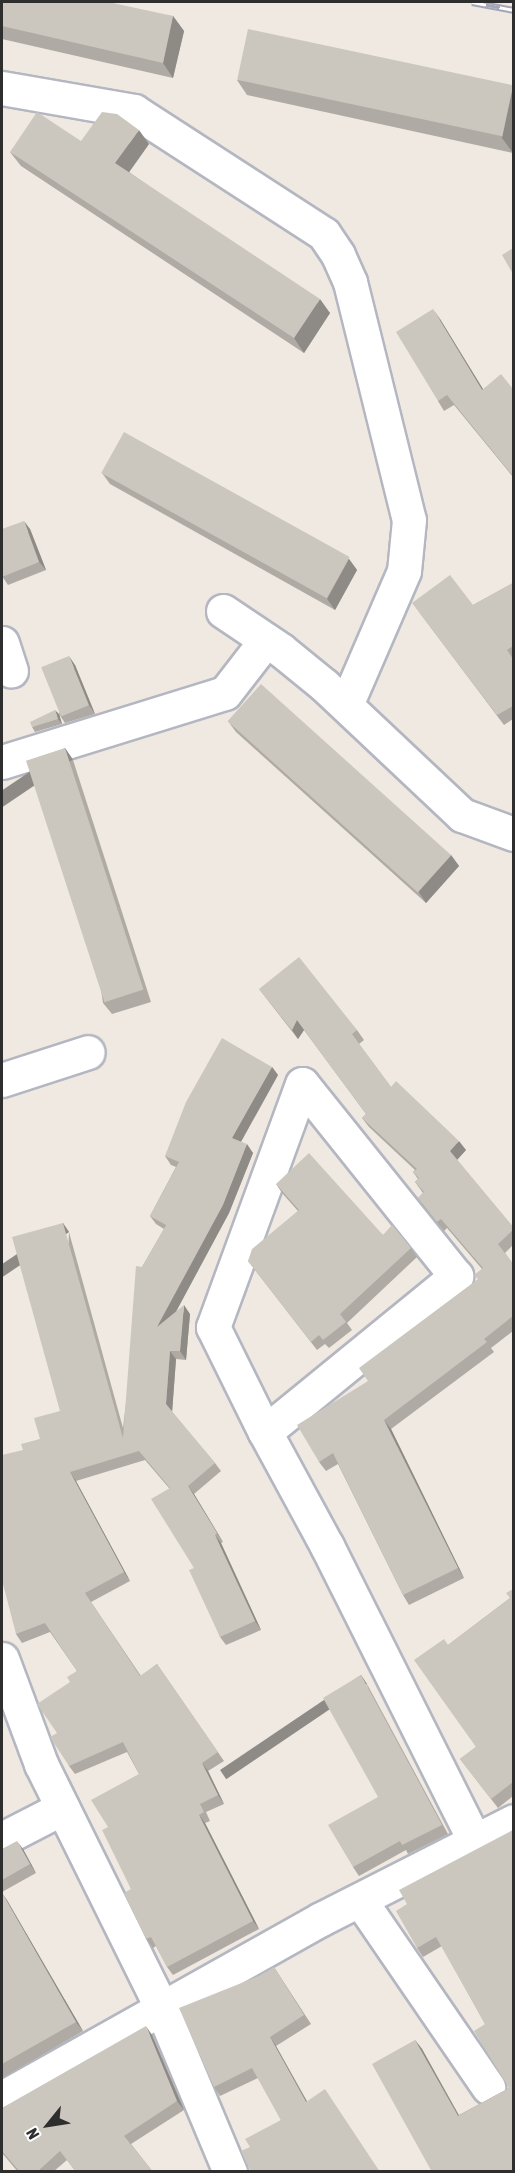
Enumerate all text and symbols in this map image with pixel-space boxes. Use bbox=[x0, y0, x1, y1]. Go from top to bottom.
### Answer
north arrow bbox=[18, 2095, 78, 2155]
text: N bbox=[22, 2125, 43, 2143]

